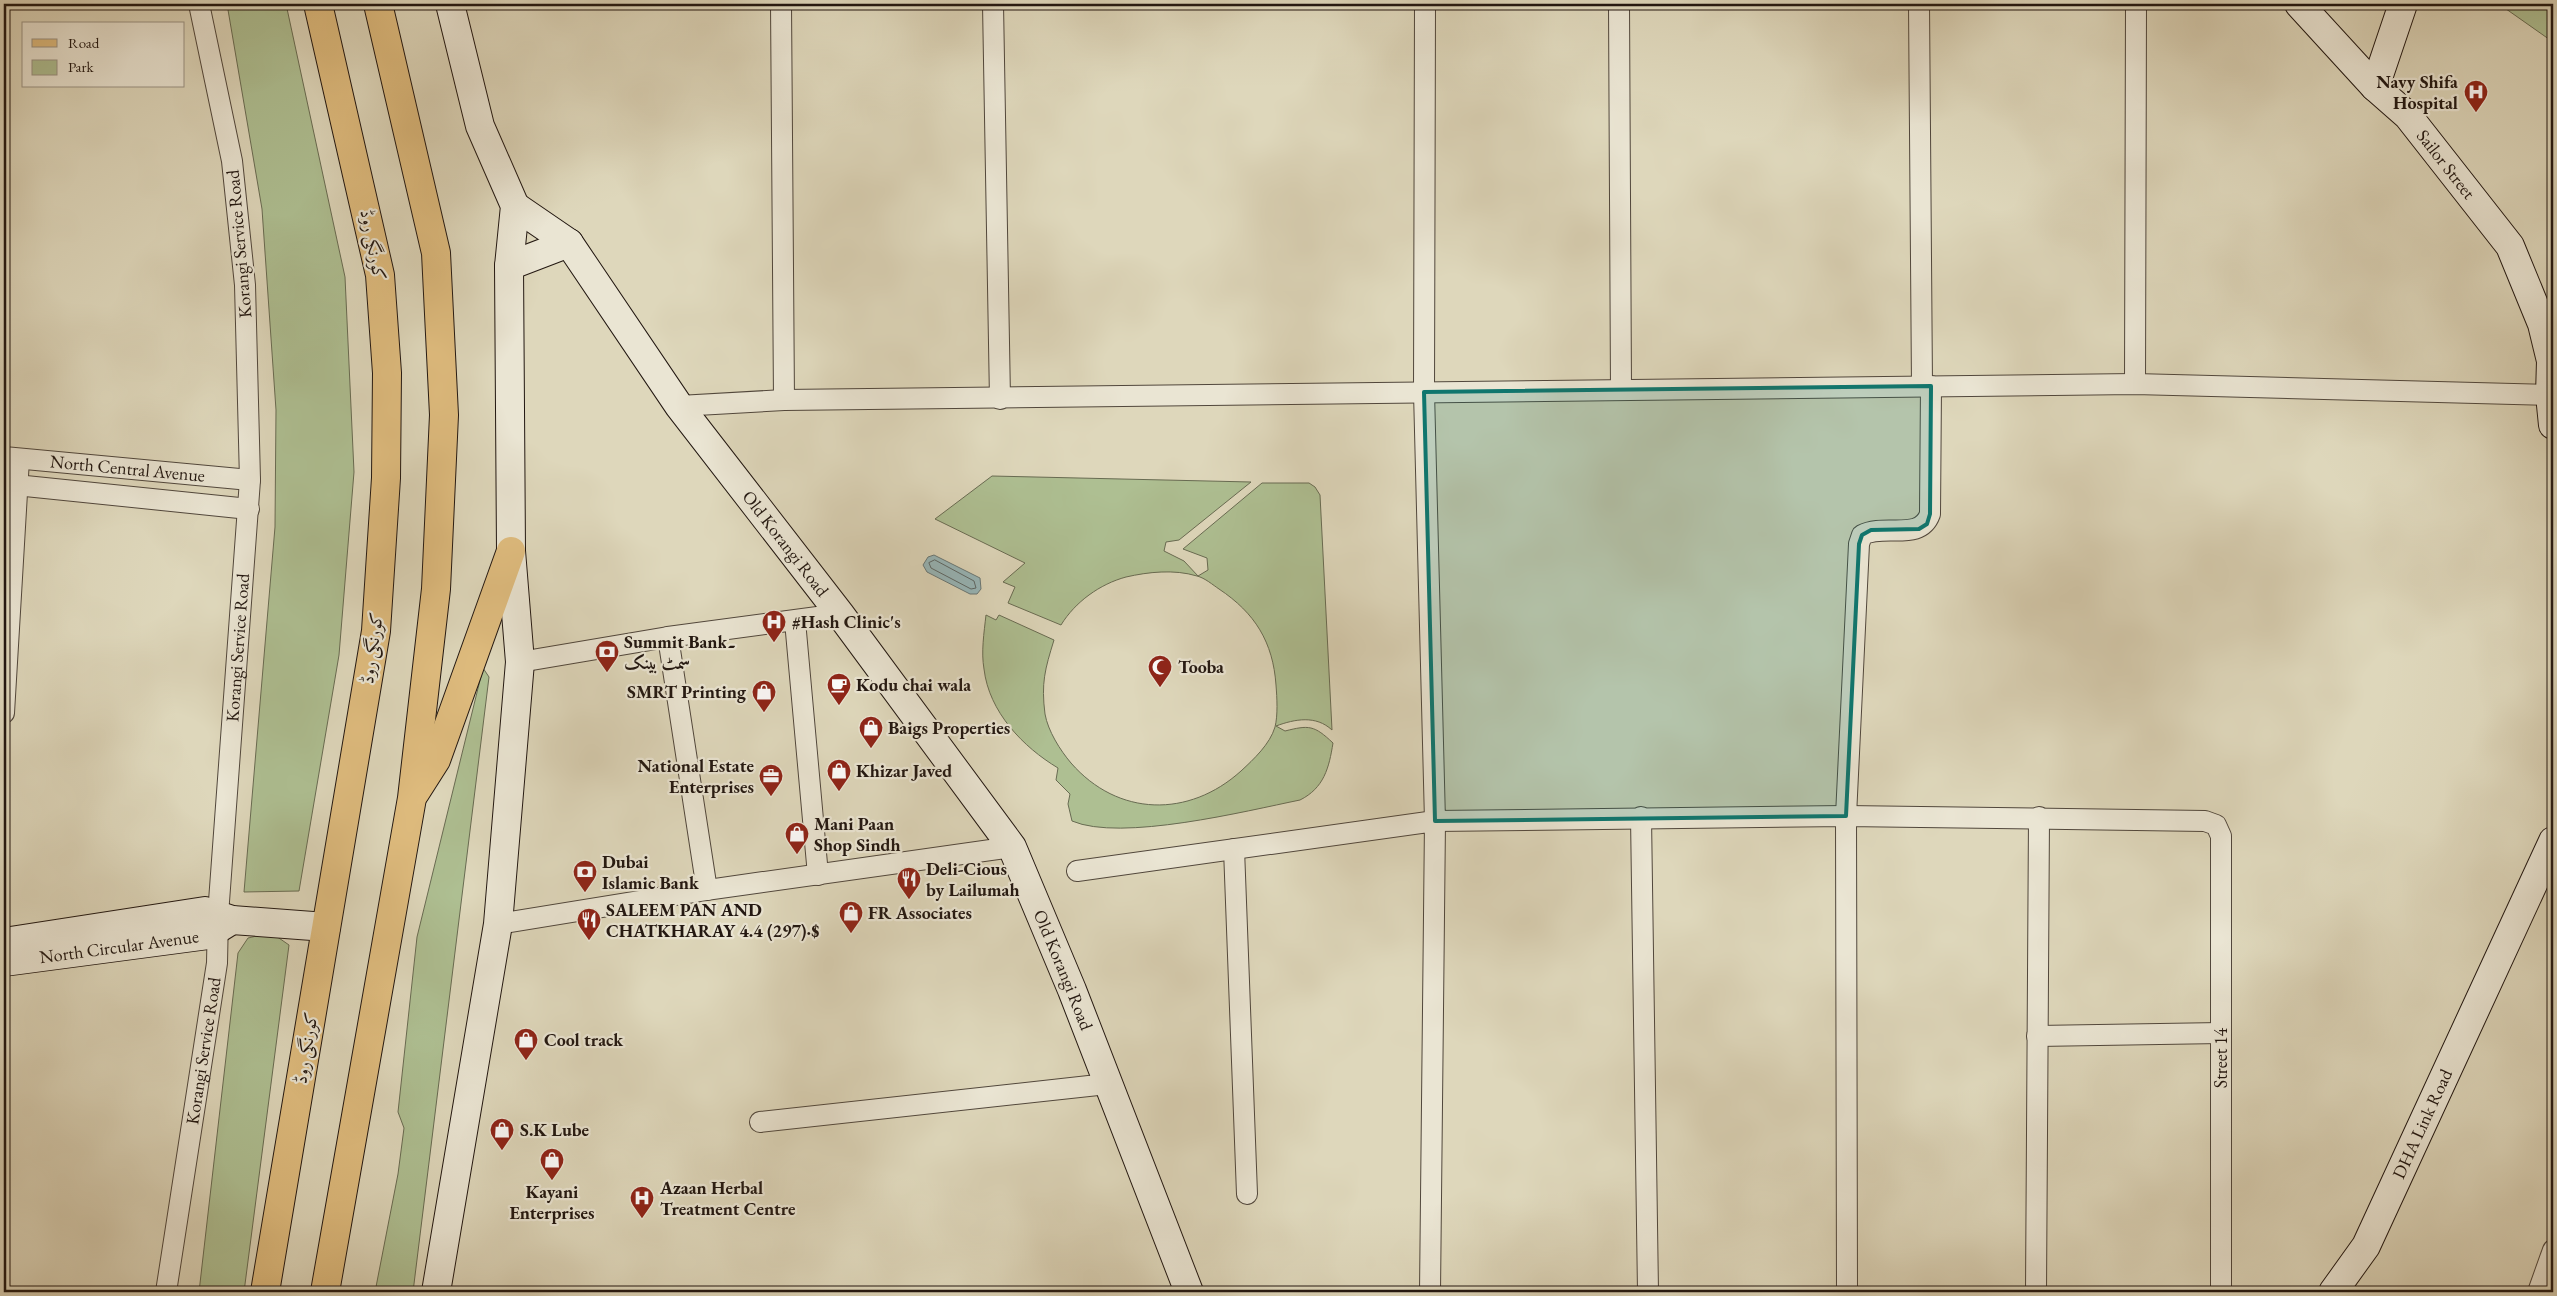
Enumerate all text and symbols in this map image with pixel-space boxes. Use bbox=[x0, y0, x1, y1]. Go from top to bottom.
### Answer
legend bbox=[22, 22, 185, 88]
text: Road bbox=[68, 33, 100, 52]
text: Park bbox=[68, 57, 95, 76]
place label: Navy Shifa Hospital bbox=[2376, 70, 2458, 114]
hospital icon: Navy Shifa Hospital bbox=[2463, 79, 2489, 113]
street label: Sailor Street bbox=[2412, 125, 2481, 204]
street label: Korangi Service Road bbox=[220, 168, 256, 319]
street label: کورنگی روڈ bbox=[353, 207, 392, 283]
street label: North Central Avenue bbox=[49, 449, 206, 487]
street label: Old Korangi Road bbox=[737, 485, 835, 602]
street label: Korangi Service Road bbox=[220, 572, 254, 723]
hospital icon: #Hash Clinic's bbox=[761, 609, 787, 643]
place label: #Hash Clinic's bbox=[792, 610, 901, 633]
street label: کورنگی روڈ bbox=[355, 611, 390, 685]
place label: Summit Bank۔ سمٹ بینک bbox=[624, 630, 736, 674]
bank icon: Summit Bank۔ سمٹ بینک bbox=[594, 639, 620, 673]
mosque icon: Tooba bbox=[1147, 654, 1173, 688]
place label: Tooba bbox=[1178, 655, 1224, 678]
cafe icon: Kodu chai wala bbox=[826, 672, 852, 706]
place label: Kodu chai wala bbox=[856, 673, 971, 696]
shop icon: SMRT Printing bbox=[751, 679, 777, 713]
place label: SMRT Printing bbox=[627, 680, 747, 703]
shop icon: Baigs Properties bbox=[858, 715, 884, 749]
place label: Baigs Properties bbox=[888, 716, 1010, 739]
place label: National Estate Enterprises bbox=[638, 754, 754, 798]
shop icon: Khizar Javed bbox=[826, 758, 852, 792]
place label: Khizar Javed bbox=[856, 759, 952, 782]
office icon: National Estate Enterprises bbox=[758, 763, 784, 797]
place label: Mani Paan Shop Sindh bbox=[814, 812, 901, 856]
shop icon: Mani Paan Shop Sindh bbox=[784, 821, 810, 855]
place label: Dubai Islamic Bank bbox=[602, 850, 700, 894]
place label: Deli-Cious by Lailumah bbox=[926, 857, 1020, 901]
bank icon: Dubai Islamic Bank bbox=[572, 859, 598, 893]
restaurant icon: Deli-Cious by Lailumah bbox=[896, 866, 922, 900]
place label: SALEEM PAN AND CHATKHARAY 4.4 (297)·$ bbox=[606, 898, 819, 942]
shop icon: FR Associates bbox=[838, 900, 864, 934]
place label: FR Associates bbox=[868, 901, 972, 924]
street label: Old Korangi Road bbox=[1029, 906, 1099, 1034]
restaurant icon: SALEEM PAN AND CHATKHARAY 4.4 (297)·$ bbox=[576, 907, 602, 941]
street label: North Circular Avenue bbox=[38, 924, 200, 968]
street label: Korangi Service Road bbox=[180, 975, 226, 1126]
street label: کورنگی روڈ bbox=[289, 1011, 324, 1086]
shop icon: Cool track bbox=[513, 1027, 539, 1061]
street label: Street 14 bbox=[2209, 1027, 2232, 1088]
place label: Cool track bbox=[544, 1028, 624, 1051]
street label: DHA Link Road bbox=[2387, 1064, 2458, 1182]
shop icon: S.K Lube bbox=[489, 1117, 515, 1151]
place label: S.K Lube bbox=[520, 1118, 590, 1141]
shop icon: Kayani Enterprises bbox=[539, 1147, 565, 1181]
place label: Azaan Herbal Treatment Centre bbox=[659, 1176, 796, 1220]
place label: Kayani Enterprises bbox=[509, 1180, 595, 1224]
hospital icon: Azaan Herbal Treatment Centre bbox=[629, 1185, 655, 1219]

